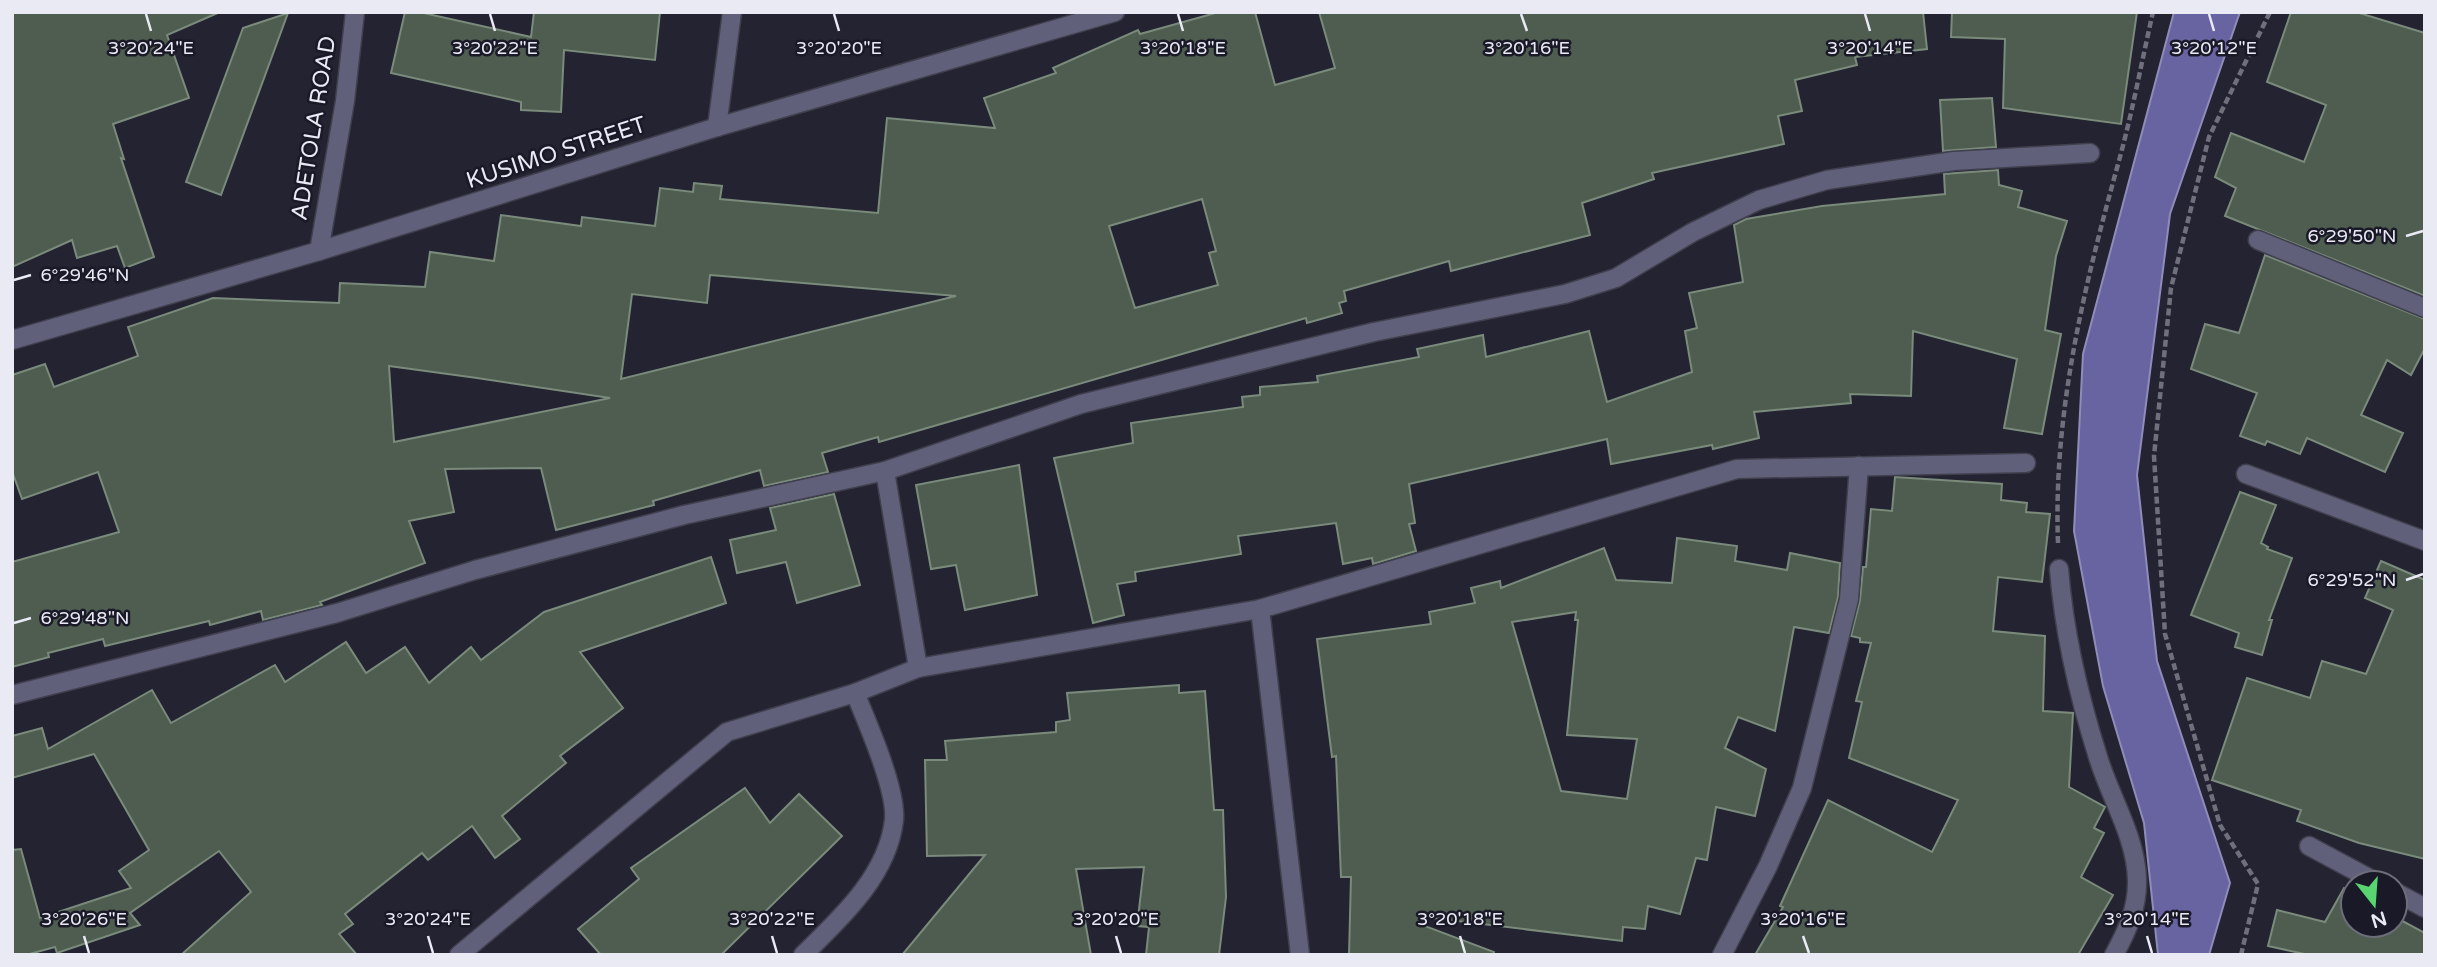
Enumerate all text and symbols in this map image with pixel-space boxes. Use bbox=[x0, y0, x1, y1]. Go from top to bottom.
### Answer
street label: ADETOLA ROAD bbox=[286, 34, 342, 222]
text: 3°20'24"E bbox=[108, 37, 194, 59]
text: 3°20'22"E bbox=[452, 37, 538, 59]
text: 3°20'20"E bbox=[796, 37, 882, 59]
text: 3°20'18"E bbox=[1140, 37, 1226, 59]
text: 3°20'16"E bbox=[1484, 37, 1570, 59]
text: 3°20'14"E bbox=[1827, 37, 1913, 59]
text: 3°20'12"E bbox=[2171, 37, 2257, 59]
street label: KUSIMO STREET bbox=[463, 111, 650, 195]
text: 6°29'50"N bbox=[2308, 225, 2397, 247]
text: 6°29'46"N bbox=[41, 264, 130, 286]
text: 6°29'52"N bbox=[2308, 569, 2397, 591]
text: 6°29'48"N bbox=[41, 607, 130, 629]
north arrow bbox=[2339, 869, 2409, 939]
text: N bbox=[2368, 907, 2389, 932]
text: 3°20'26"E bbox=[41, 908, 127, 930]
text: 3°20'24"E bbox=[385, 908, 471, 930]
text: 3°20'22"E bbox=[729, 908, 815, 930]
text: 3°20'20"E bbox=[1073, 908, 1159, 930]
text: 3°20'18"E bbox=[1417, 908, 1503, 930]
text: 3°20'16"E bbox=[1760, 908, 1846, 930]
text: 3°20'14"E bbox=[2104, 908, 2190, 930]

